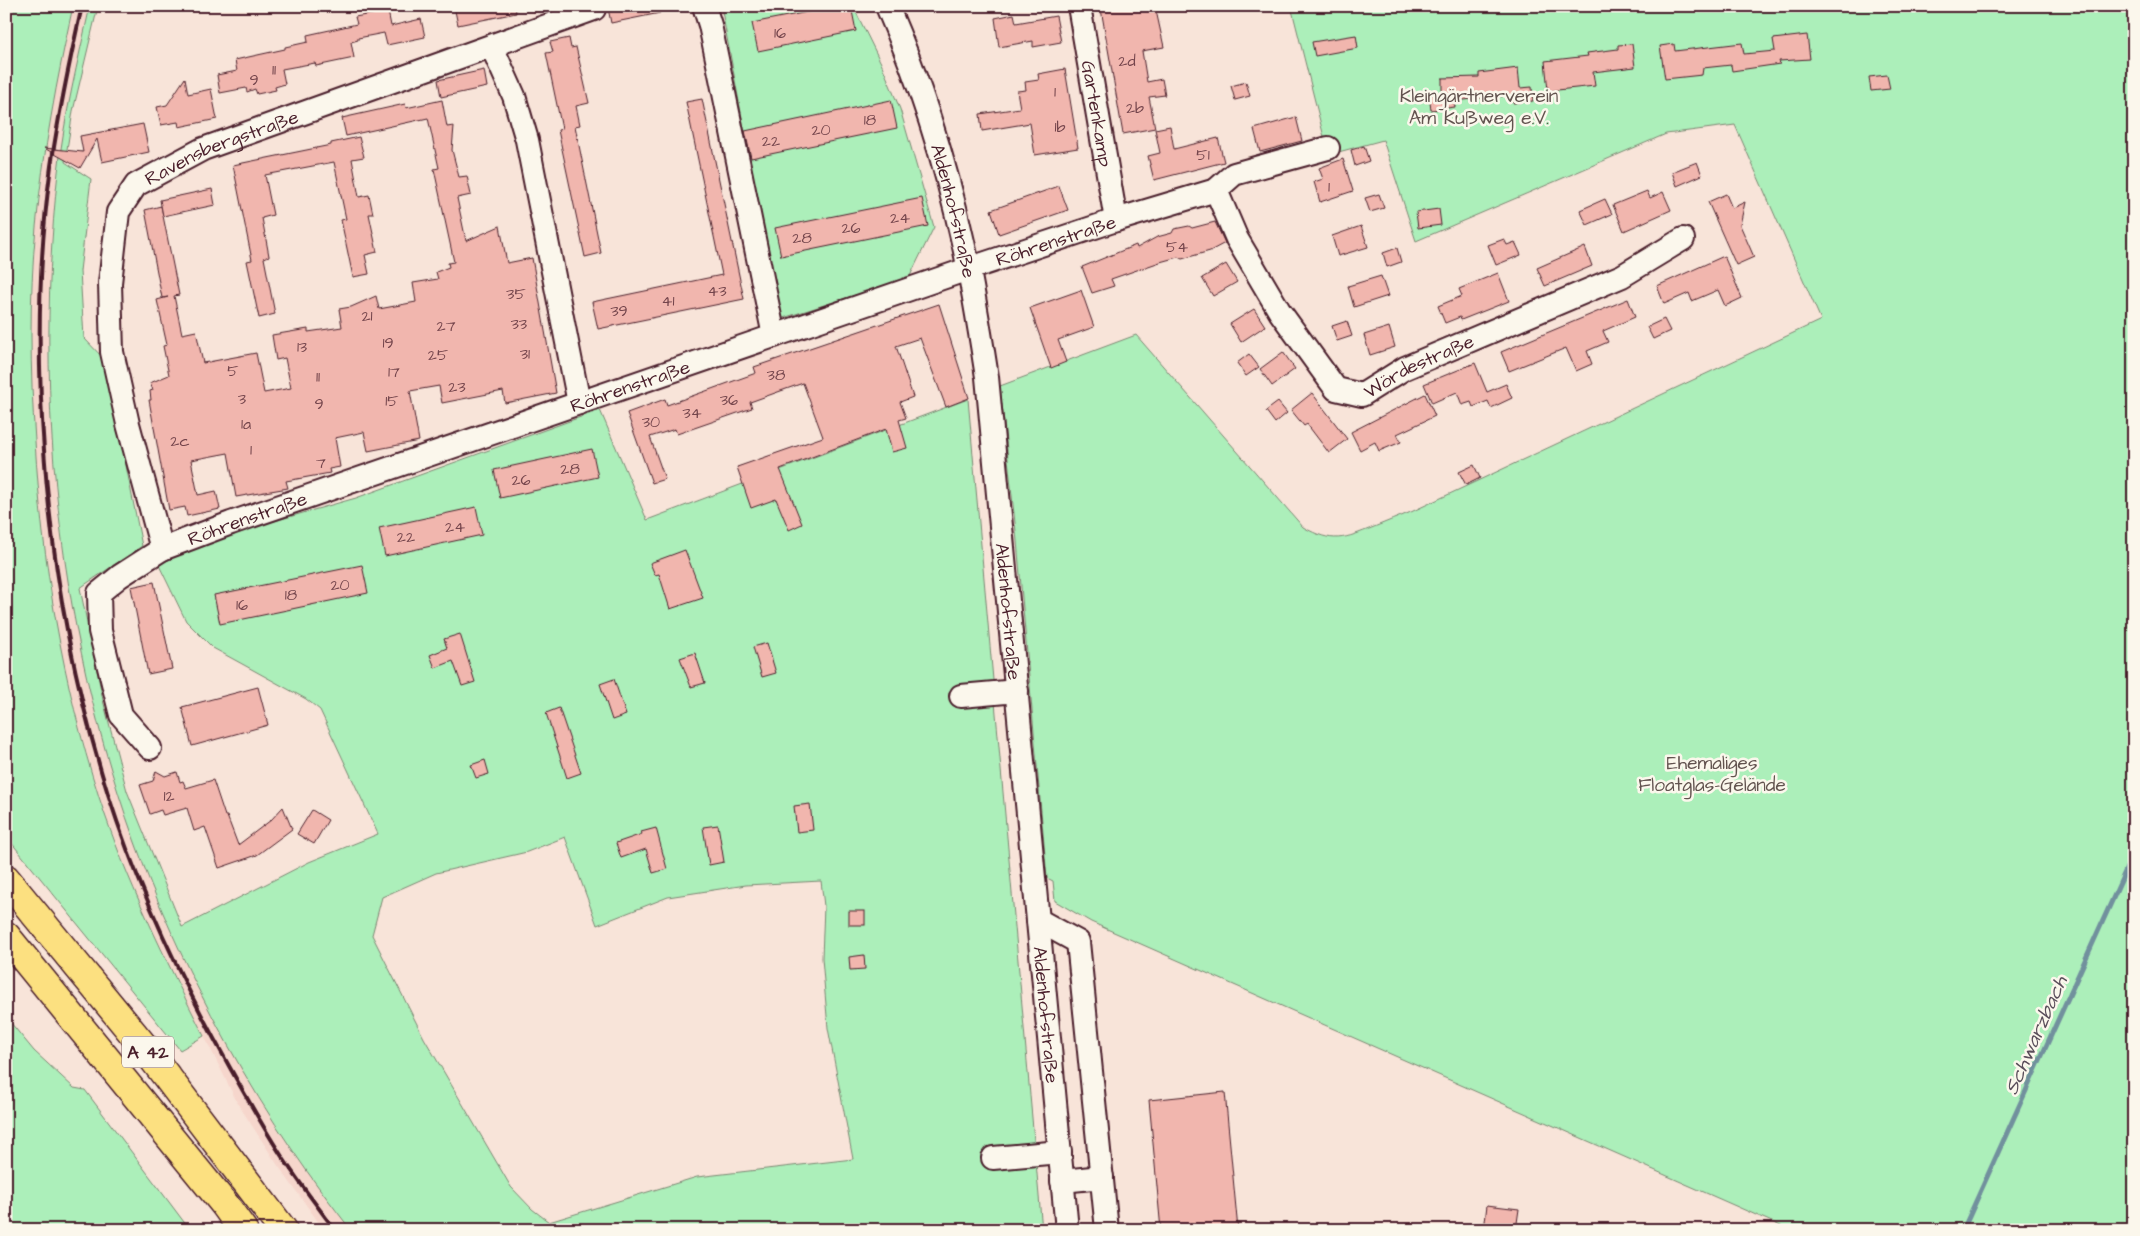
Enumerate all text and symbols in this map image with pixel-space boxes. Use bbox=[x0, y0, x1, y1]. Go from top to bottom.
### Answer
house number: 16 bbox=[774, 22, 786, 44]
house number: 2d bbox=[1118, 50, 1136, 72]
street label: Gartenkamp bbox=[1074, 58, 1119, 169]
house number: 11 bbox=[272, 59, 276, 81]
house number: 9 bbox=[249, 69, 259, 91]
house number: 1 bbox=[1054, 81, 1056, 103]
park label: Kleingärtnerverein Am Kußweg e.V. bbox=[1400, 83, 1558, 133]
house number: 2b bbox=[1126, 97, 1144, 119]
street label: Ravensbergstraße bbox=[140, 104, 302, 193]
house number: 18 bbox=[864, 109, 876, 131]
house number: 1b bbox=[1054, 116, 1066, 138]
house number: 20 bbox=[811, 119, 831, 141]
house number: 22 bbox=[762, 130, 780, 152]
street label: Aldenhofstraße bbox=[923, 141, 982, 280]
house number: 51 bbox=[1196, 144, 1210, 166]
house number: 1 bbox=[1328, 176, 1330, 198]
house number: 24 bbox=[890, 207, 910, 229]
street label: Röhrenstraße bbox=[992, 209, 1120, 274]
house number: 26 bbox=[841, 217, 861, 239]
house number: 28 bbox=[792, 227, 812, 249]
house number: 54 bbox=[1166, 236, 1188, 258]
house number: 43 bbox=[707, 280, 727, 302]
house number: 35 bbox=[506, 283, 526, 305]
house number: 41 bbox=[662, 290, 674, 312]
house number: 39 bbox=[610, 300, 628, 322]
house number: 21 bbox=[361, 305, 373, 327]
house number: 33 bbox=[511, 313, 527, 335]
house number: 27 bbox=[437, 315, 456, 337]
street label: Wördestraße bbox=[1359, 328, 1478, 406]
house number: 19 bbox=[382, 332, 394, 354]
house number: 13 bbox=[297, 336, 307, 358]
house number: 31 bbox=[520, 343, 530, 365]
house number: 25 bbox=[428, 344, 449, 366]
street label: Röhrenstraße bbox=[567, 354, 694, 420]
house number: 5 bbox=[227, 360, 239, 382]
house number: 17 bbox=[388, 361, 400, 383]
house number: 38 bbox=[767, 364, 785, 386]
house number: 11 bbox=[316, 366, 320, 388]
house number: 23 bbox=[448, 376, 466, 398]
house number: 3 bbox=[238, 388, 246, 410]
house number: 36 bbox=[720, 389, 738, 411]
house number: 15 bbox=[385, 390, 399, 412]
house number: 9 bbox=[314, 393, 324, 415]
house number: 34 bbox=[682, 402, 702, 424]
house number: 30 bbox=[642, 411, 660, 433]
house number: 1a bbox=[241, 413, 251, 435]
house number: 2c bbox=[170, 430, 190, 452]
house number: 1 bbox=[250, 439, 252, 461]
house number: 7 bbox=[316, 452, 326, 474]
house number: 28 bbox=[560, 458, 580, 480]
house number: 26 bbox=[511, 469, 531, 491]
street label: Röhrenstraße bbox=[184, 486, 311, 553]
house number: 24 bbox=[445, 516, 465, 538]
house number: 22 bbox=[397, 526, 415, 548]
street label: Aldenhofstraße bbox=[988, 542, 1027, 681]
house number: 20 bbox=[330, 574, 350, 596]
house number: 18 bbox=[285, 584, 297, 606]
house number: 16 bbox=[236, 594, 248, 616]
park label: Ehemaliges Floatglas-Gelände bbox=[1638, 750, 1786, 800]
house number: 12 bbox=[163, 785, 175, 807]
street label: Aldenhofstraße bbox=[1025, 945, 1065, 1085]
water label: Schwarzbach bbox=[1997, 971, 2075, 1099]
road number: A 42 bbox=[122, 1036, 174, 1068]

